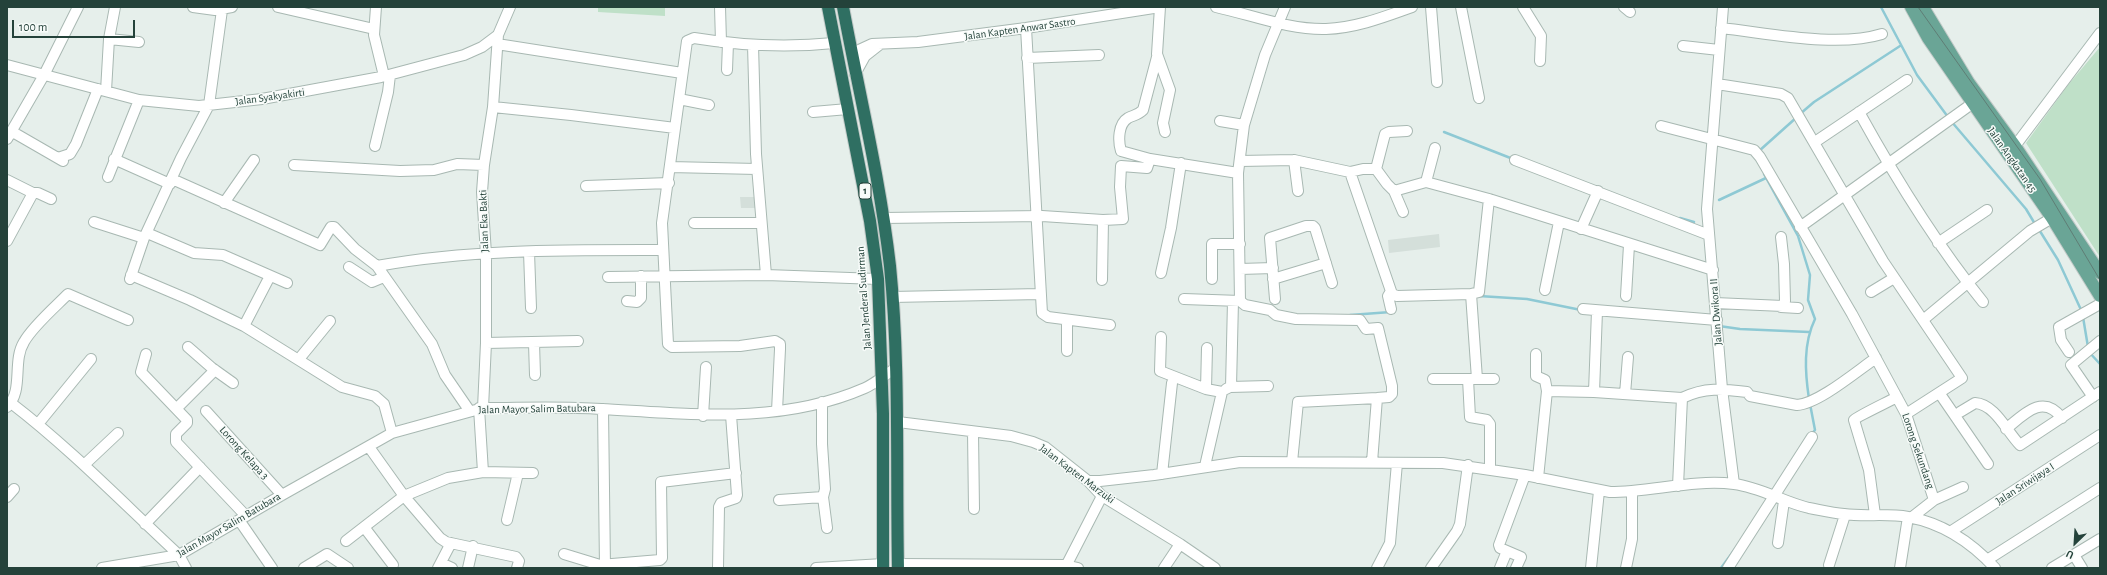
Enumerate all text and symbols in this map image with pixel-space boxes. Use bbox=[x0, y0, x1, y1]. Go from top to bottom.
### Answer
scale bar bbox=[14, 12, 137, 38]
street label: Jalan Kapten Anwar Sastro bbox=[964, 15, 1076, 43]
text: 100 m bbox=[19, 21, 47, 33]
street label: Jalan Syakyakirti bbox=[234, 86, 306, 108]
street label: Jalan Angkatan 45 bbox=[1985, 125, 2039, 195]
road number: 1 bbox=[859, 183, 871, 199]
street label: Jalan Eka Bakti bbox=[476, 189, 492, 253]
street label: Jalan Jenderal Sudirman bbox=[854, 246, 874, 350]
street label: Jalan Dwikora II bbox=[1707, 278, 1725, 346]
street label: Jalan Mayor Salim Batubara bbox=[478, 401, 596, 417]
street label: Lorong Sekundang bbox=[1899, 411, 1937, 491]
street label: Lorong Kelapa 3 bbox=[217, 424, 271, 482]
street label: Jalan Kapten Marzuki bbox=[1037, 441, 1117, 507]
street label: Jalan Sriwijaya I bbox=[1993, 460, 2057, 508]
street label: Jalan Mayor Salim Batubara bbox=[175, 490, 283, 560]
north arrow bbox=[2055, 523, 2095, 563]
text: U bbox=[2064, 548, 2075, 561]

